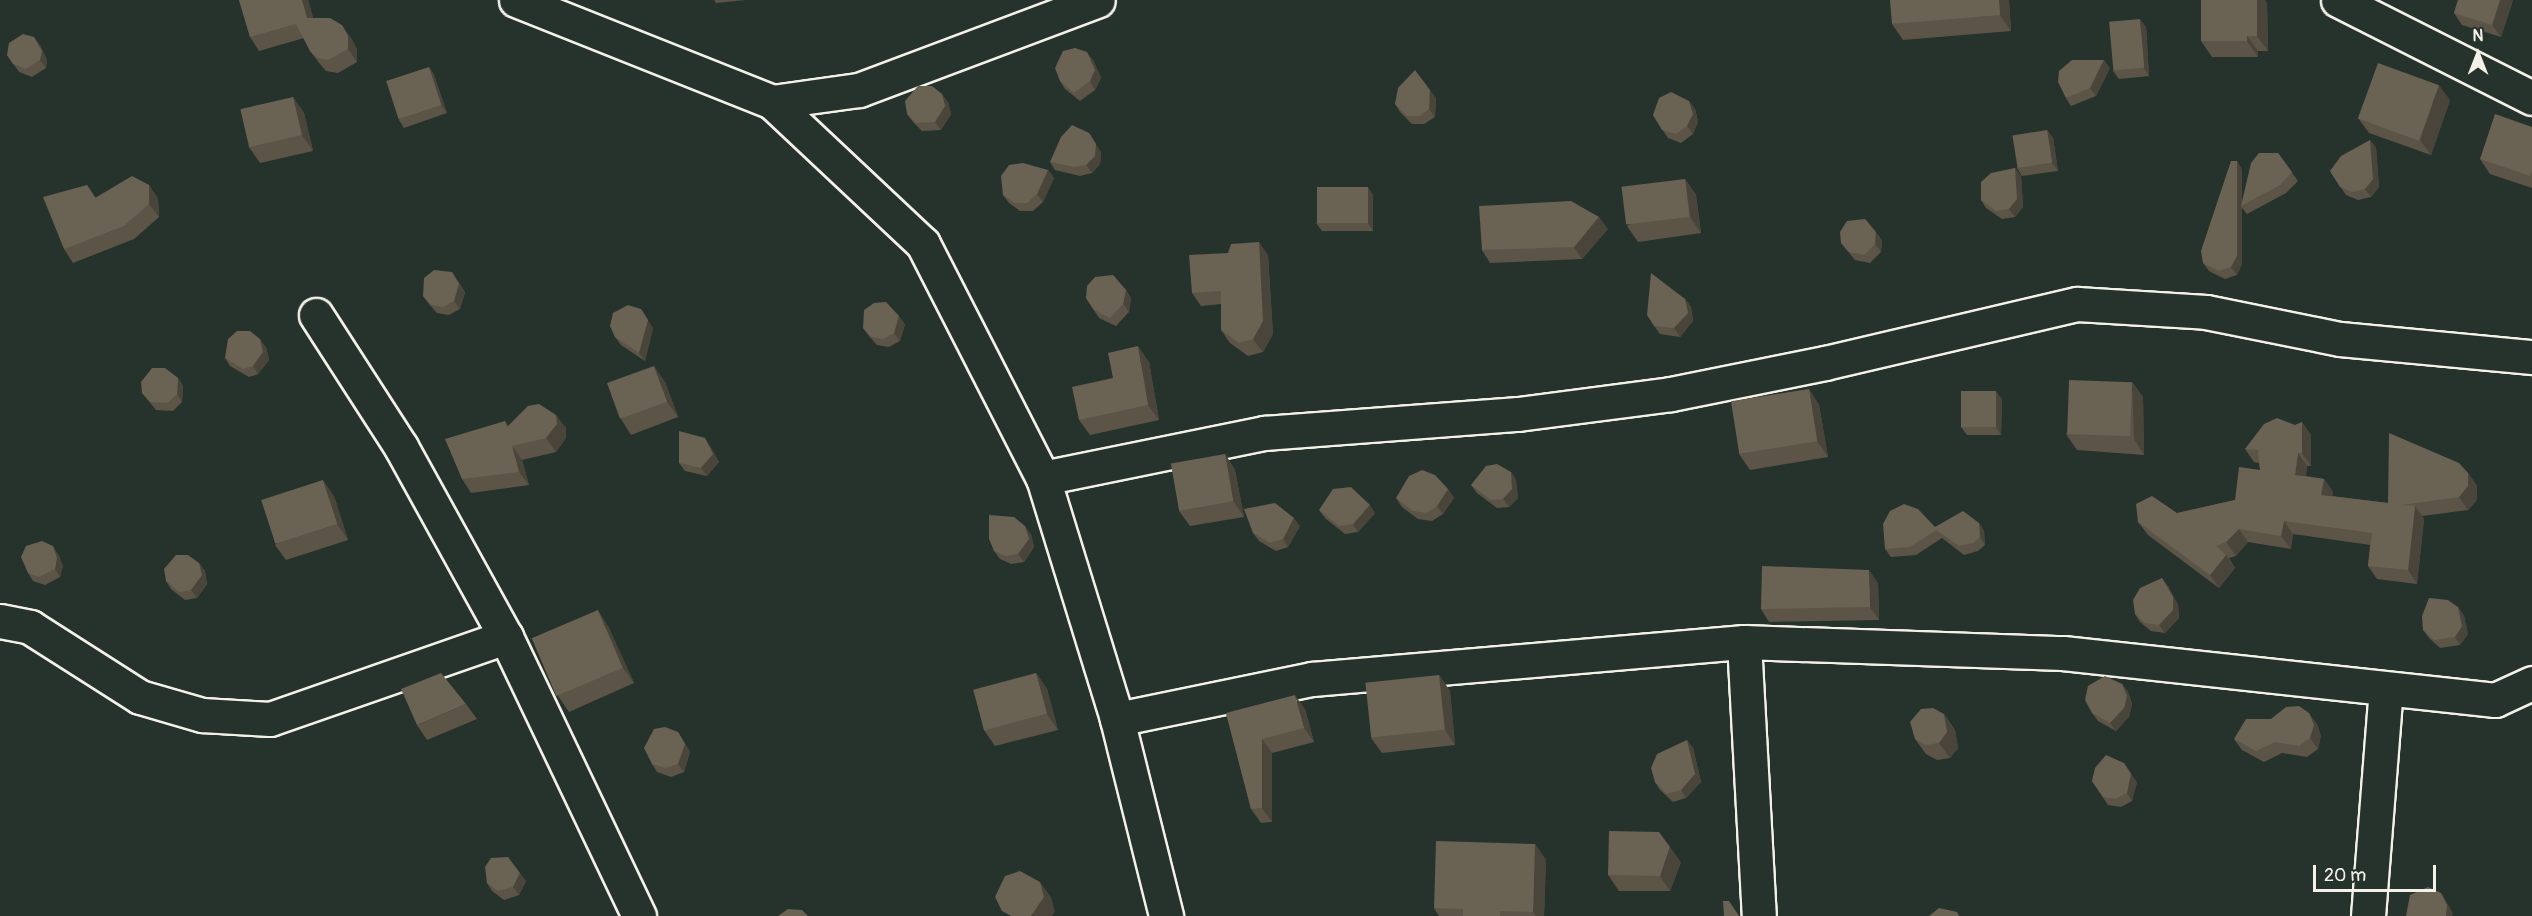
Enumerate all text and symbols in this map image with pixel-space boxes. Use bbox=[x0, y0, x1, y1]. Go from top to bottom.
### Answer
north arrow bbox=[2448, 24, 2508, 84]
text: N bbox=[2473, 26, 2483, 46]
scale bar bbox=[2316, 853, 2439, 891]
text: 20 m bbox=[2324, 864, 2366, 887]

